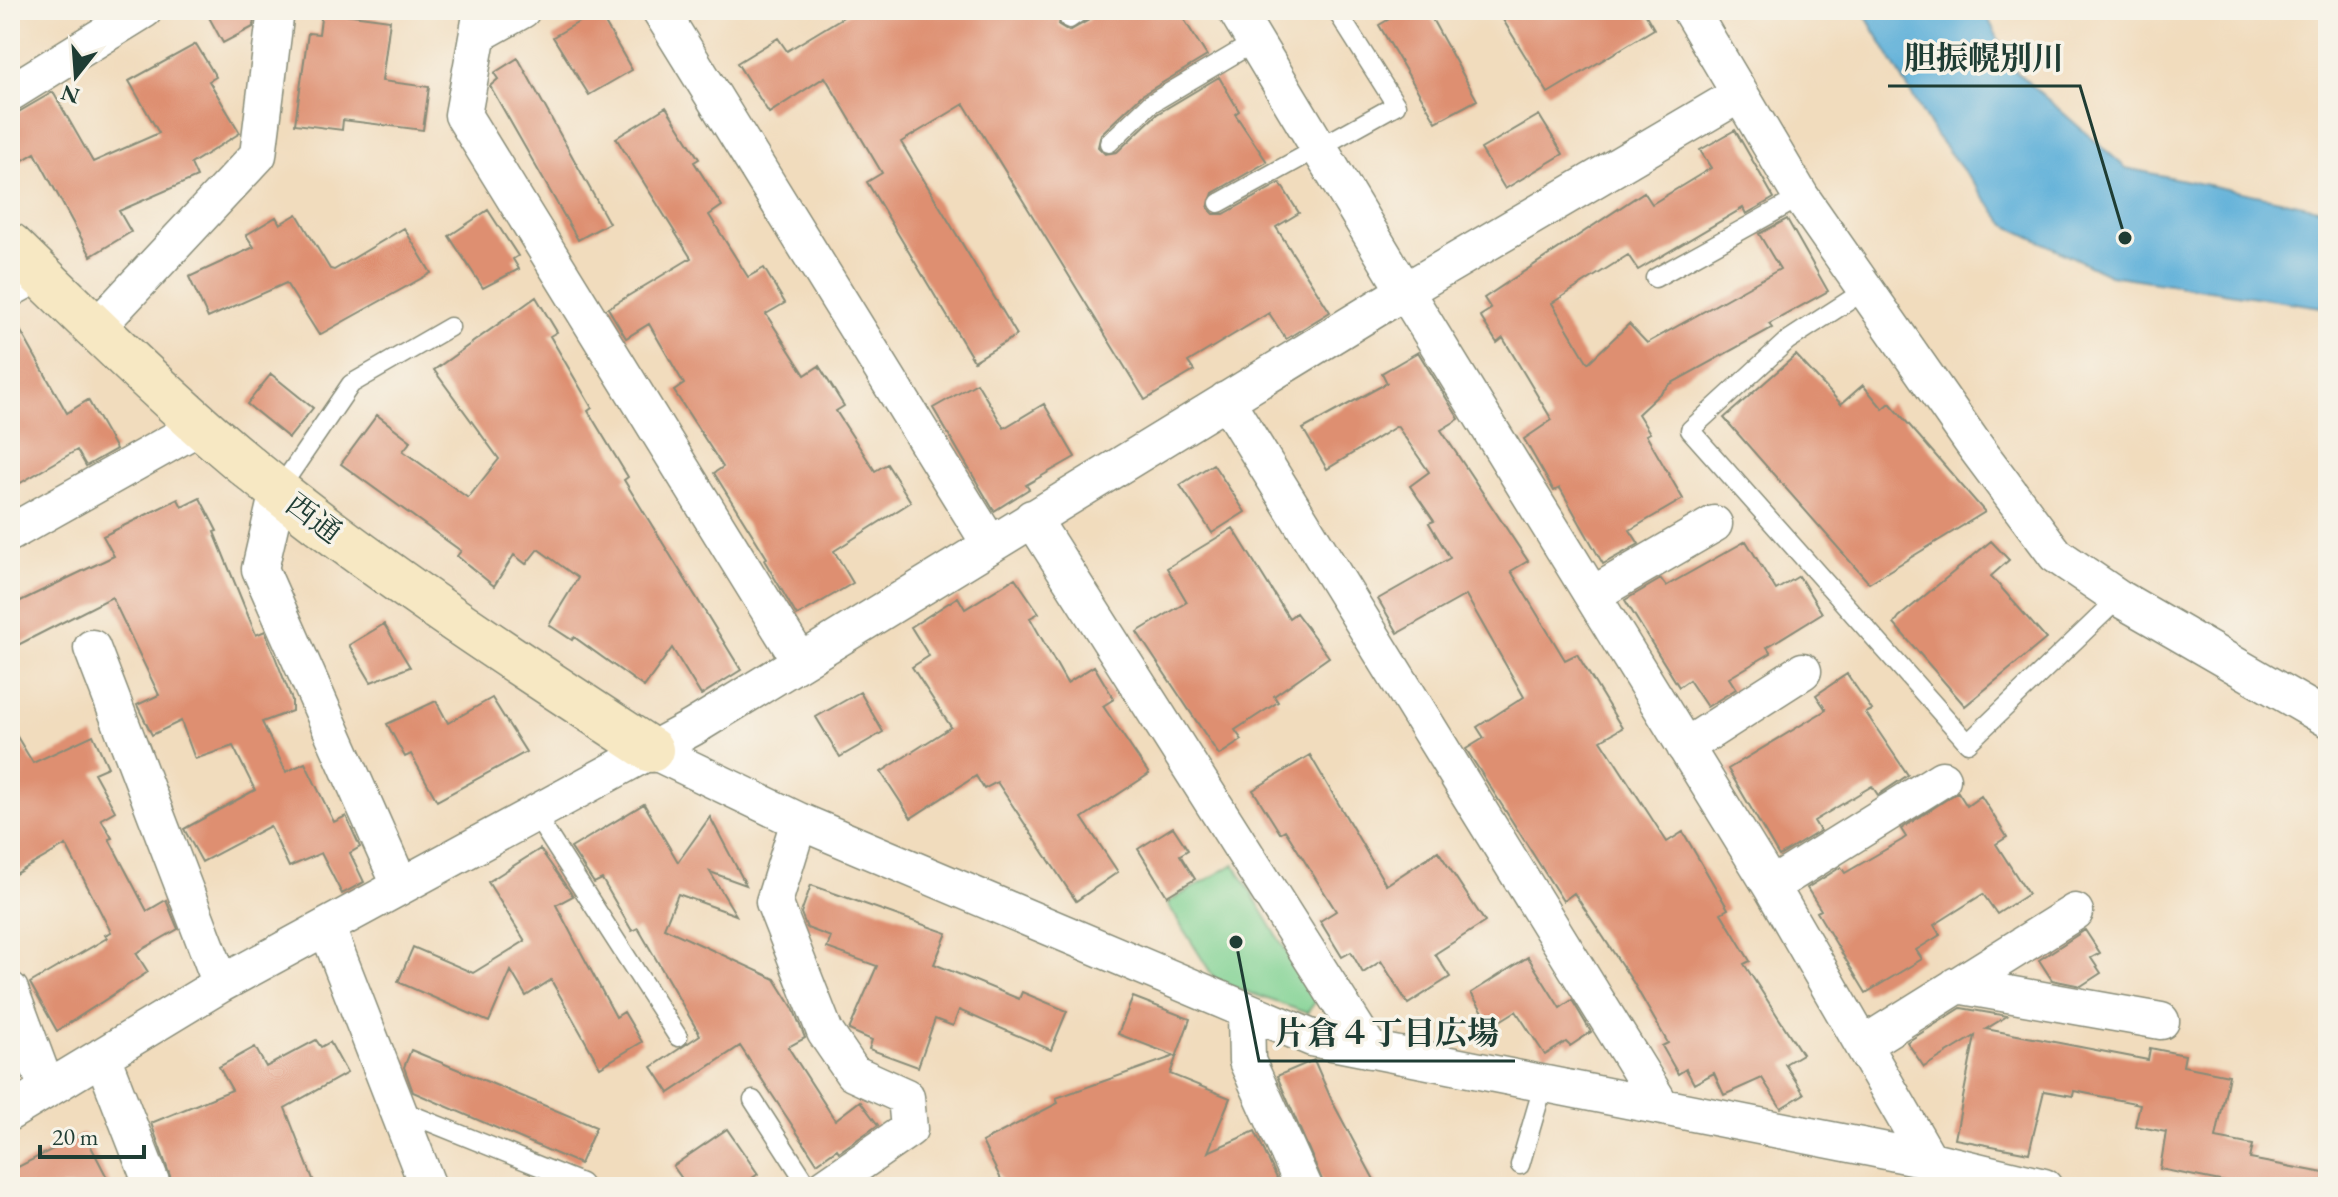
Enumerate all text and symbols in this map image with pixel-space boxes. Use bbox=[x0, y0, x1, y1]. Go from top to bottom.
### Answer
callout: 胆振幌別川 bbox=[1888, 30, 2080, 86]
north arrow bbox=[36, 36, 116, 116]
text: 胆振幌別川 bbox=[1904, 37, 2064, 79]
text: N bbox=[57, 78, 83, 111]
street label: 西通 bbox=[278, 484, 350, 552]
callout: 片倉４丁目広場 bbox=[1259, 1005, 1515, 1061]
text: 片倉４丁目広場 bbox=[1275, 1012, 1499, 1054]
scale bar bbox=[40, 1109, 144, 1159]
text: 20 m bbox=[52, 1121, 99, 1152]

